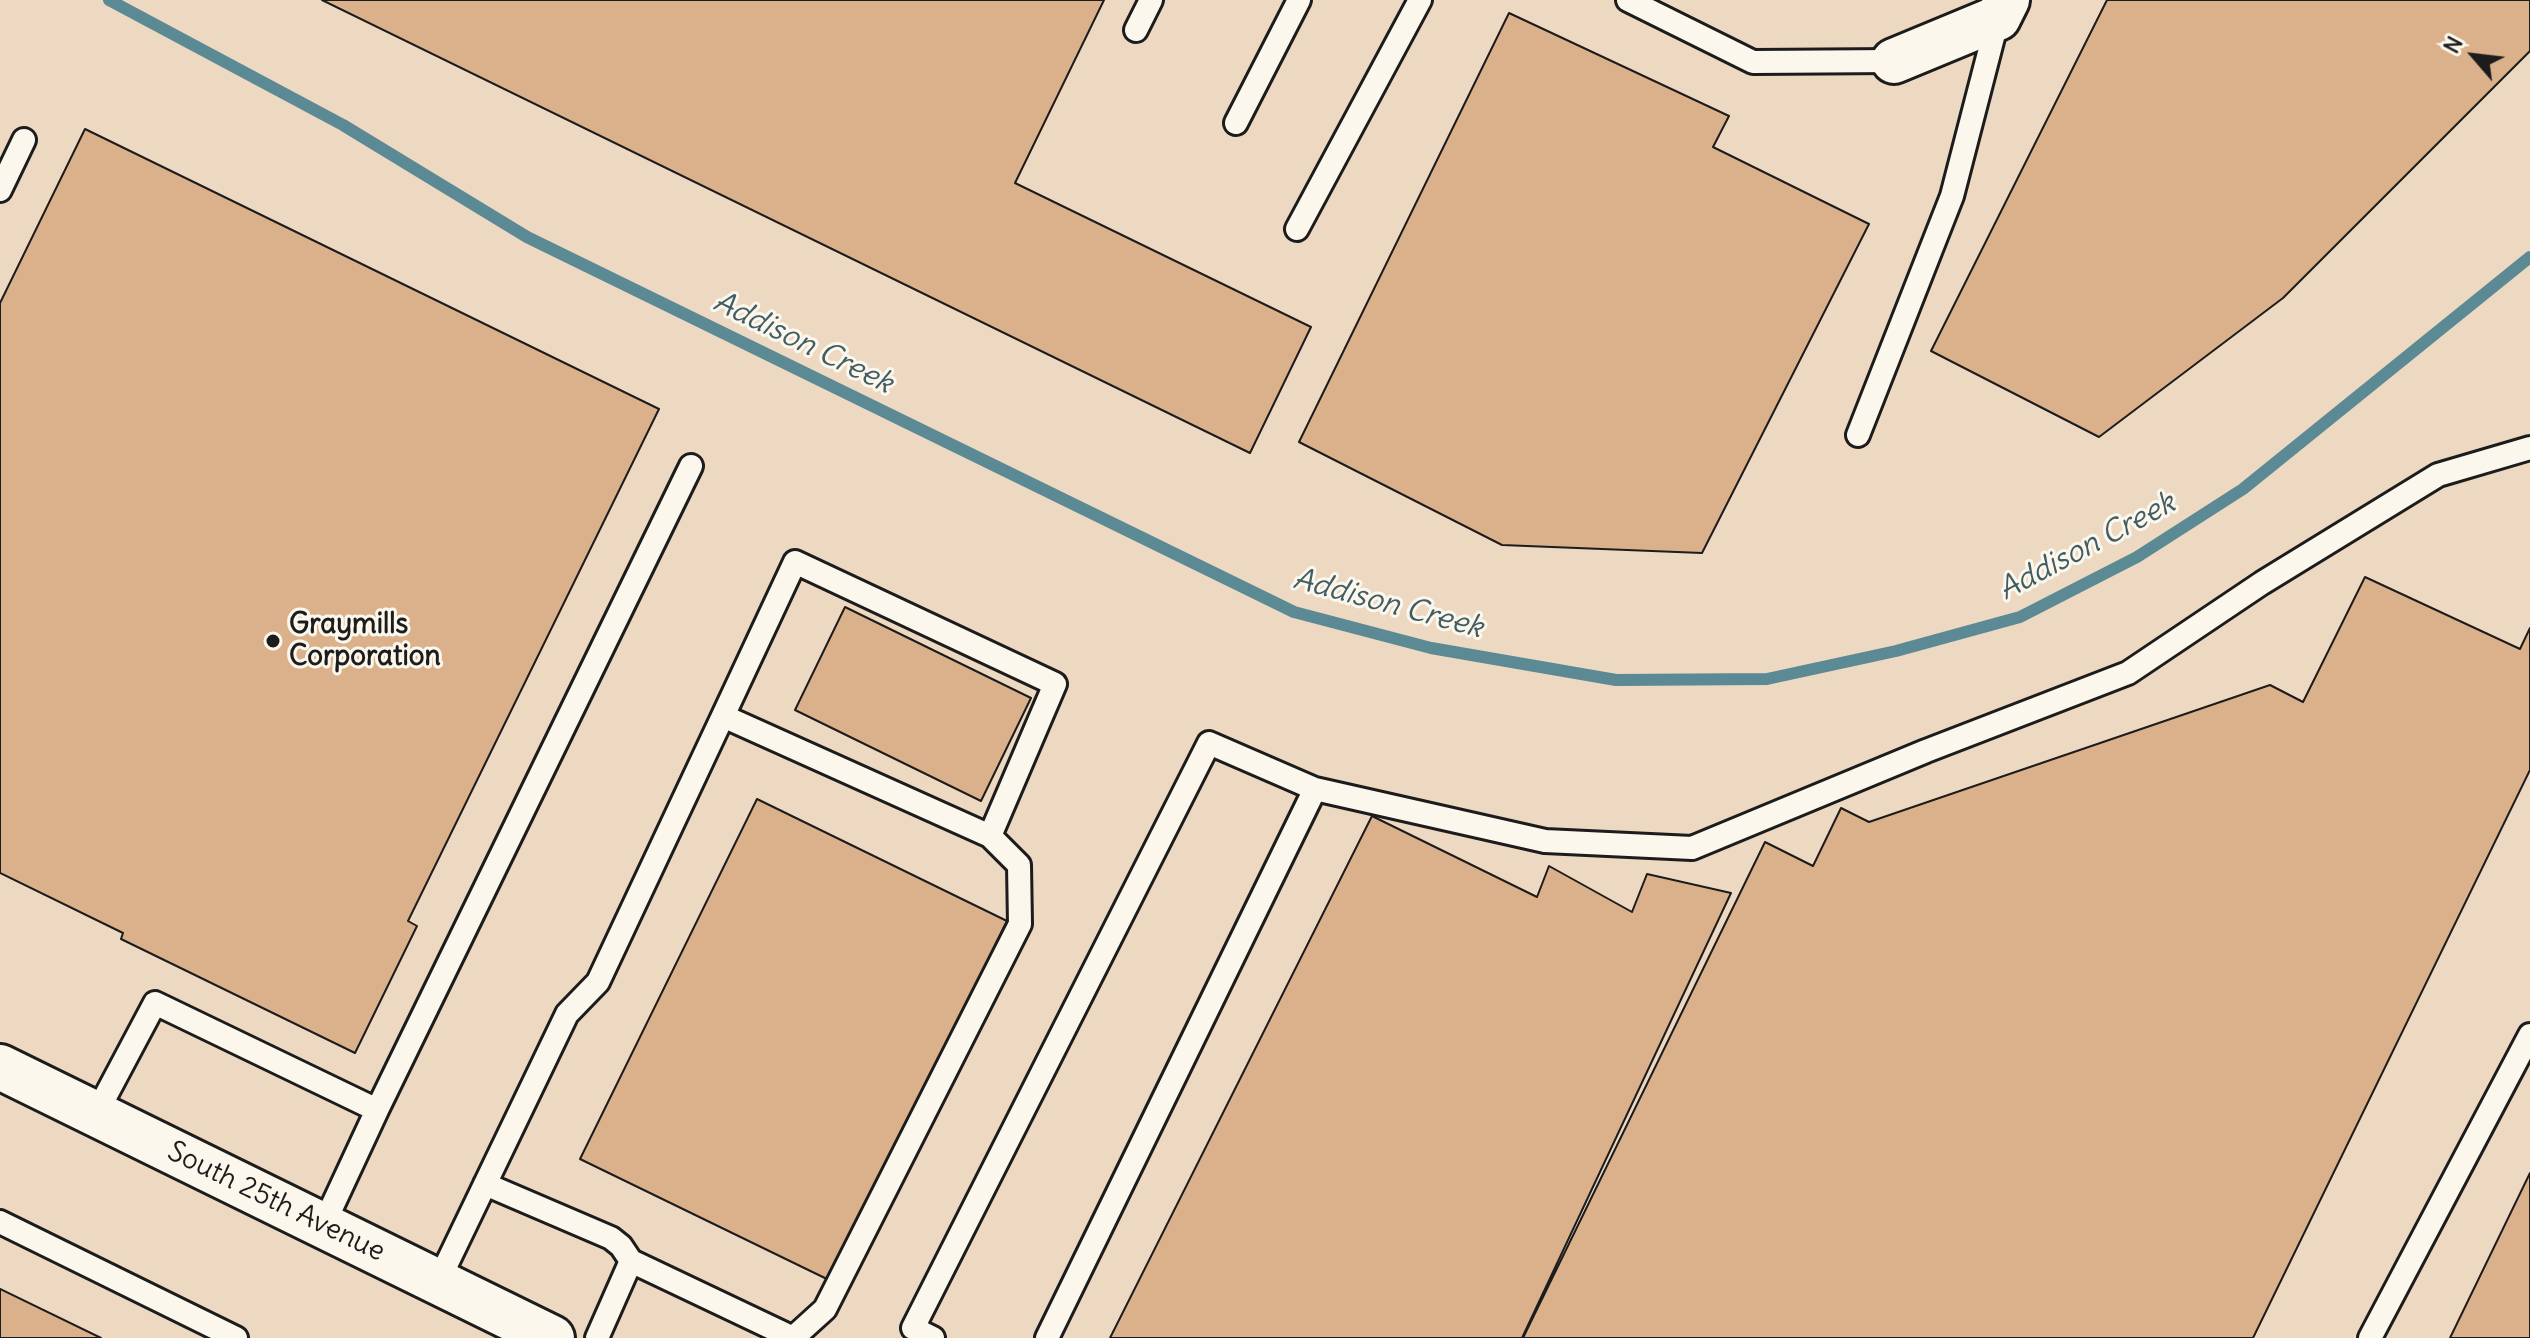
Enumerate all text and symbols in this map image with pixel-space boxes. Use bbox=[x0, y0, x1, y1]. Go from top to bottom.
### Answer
north arrow bbox=[2434, 16, 2514, 96]
text: N bbox=[2437, 31, 2469, 58]
water label: Addison Creek bbox=[708, 284, 898, 402]
water label: Addison Creek bbox=[1993, 485, 2181, 609]
water label: Addison Creek bbox=[1289, 561, 1487, 647]
place label: Graymills Corporation bbox=[289, 608, 441, 674]
marker: Graymills Corporation bbox=[264, 632, 282, 650]
street label: South 25th Avenue bbox=[162, 1135, 390, 1269]

